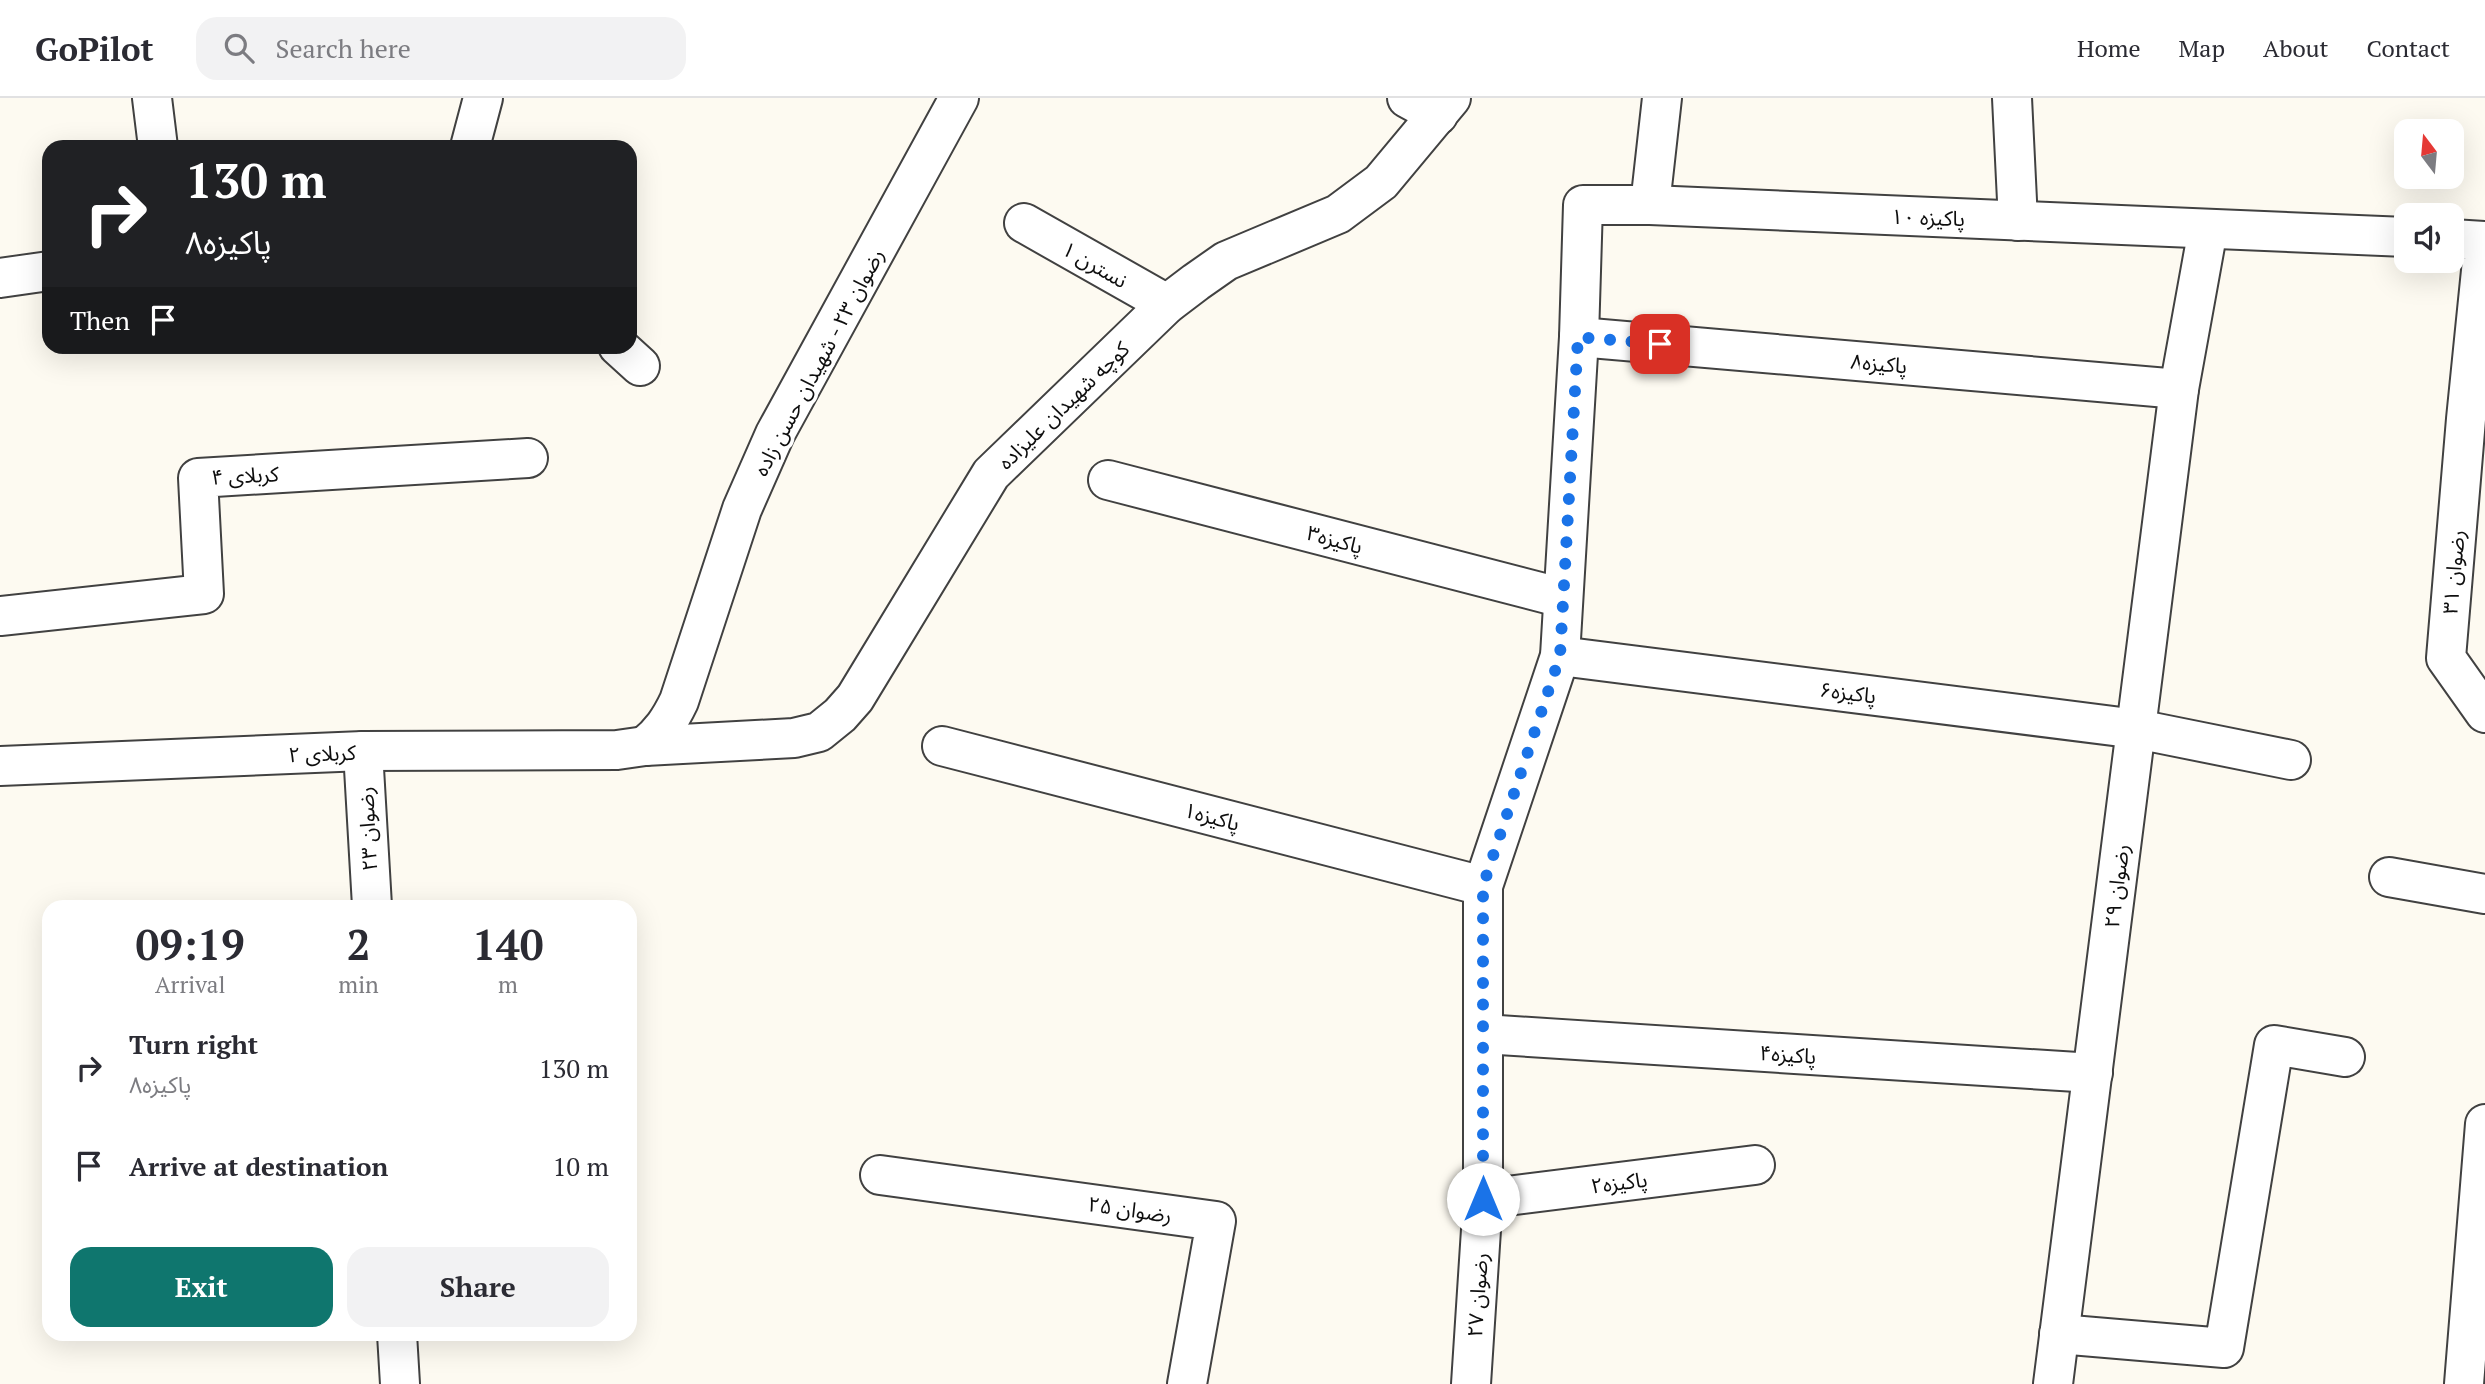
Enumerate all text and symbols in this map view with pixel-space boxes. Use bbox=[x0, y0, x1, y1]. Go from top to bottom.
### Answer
search box bbox=[196, 17, 686, 80]
text: GoPilot bbox=[35, 27, 154, 70]
icon: search bbox=[220, 29, 258, 67]
text: Search here bbox=[276, 31, 411, 65]
text: Home bbox=[2077, 32, 2141, 64]
text: Map bbox=[2179, 32, 2225, 64]
text: About bbox=[2263, 32, 2329, 64]
text: Contact bbox=[2367, 32, 2450, 64]
north arrow bbox=[2394, 119, 2464, 189]
map controls bbox=[2394, 119, 2464, 273]
text: 130 m bbox=[185, 147, 327, 212]
icon: right bbox=[70, 168, 161, 259]
street label: پاکیزه ۱۰ bbox=[1891, 202, 1965, 232]
button: sound bbox=[2394, 203, 2464, 273]
text: پاکیزه۸ bbox=[185, 221, 272, 263]
street label: نسترن ۱ bbox=[1057, 234, 1133, 294]
street label: رضوان ۲۳ - شهیدان حسن زاده bbox=[746, 243, 890, 481]
icon: arrive bbox=[144, 301, 182, 339]
text: Then bbox=[70, 303, 130, 337]
pin bbox=[1630, 314, 1690, 374]
icon: arrive bbox=[1641, 325, 1679, 363]
street label: کوچه شهیدان علیزاده bbox=[991, 335, 1135, 475]
street label: پاکیزه۸ bbox=[1849, 347, 1909, 380]
street label: کربلای ۴ bbox=[210, 459, 280, 491]
street label: پاکیزه۳ bbox=[1304, 518, 1366, 560]
street label: رضوان ۳۱ bbox=[2435, 529, 2471, 615]
street label: پاکیزه۶ bbox=[1818, 675, 1878, 710]
street label: کربلای ۲ bbox=[288, 738, 357, 768]
street label: رضوان ۲۳ bbox=[351, 786, 383, 872]
street label: پاکیزه۱ bbox=[1181, 795, 1243, 837]
street label: رضوان ۲۹ bbox=[2097, 842, 2135, 930]
text: 09:19 bbox=[136, 916, 245, 972]
text: 2 bbox=[347, 916, 370, 972]
text: 140 bbox=[472, 916, 543, 972]
text: Arrival bbox=[155, 969, 225, 1000]
text: min bbox=[338, 969, 379, 1000]
text: m bbox=[498, 969, 518, 1000]
text: Turn right bbox=[129, 1027, 258, 1061]
street label: پاکیزه۴ bbox=[1759, 1038, 1817, 1070]
icon: right bbox=[70, 1049, 108, 1087]
text: 130 m bbox=[539, 1051, 609, 1085]
text: پاکیزه۸ bbox=[129, 1069, 191, 1100]
icon: arrive bbox=[70, 1147, 108, 1185]
text: Arrive at destination bbox=[129, 1149, 388, 1183]
text: 10 m bbox=[553, 1149, 609, 1183]
position arrow bbox=[1446, 1162, 1520, 1236]
street label: پاکیزه۲ bbox=[1589, 1165, 1649, 1200]
street label: رضوان ۲۵ bbox=[1086, 1189, 1174, 1229]
button: Exit bbox=[70, 1247, 333, 1327]
button: Share bbox=[347, 1247, 609, 1327]
street label: رضوان ۲۷ bbox=[1460, 1252, 1494, 1338]

